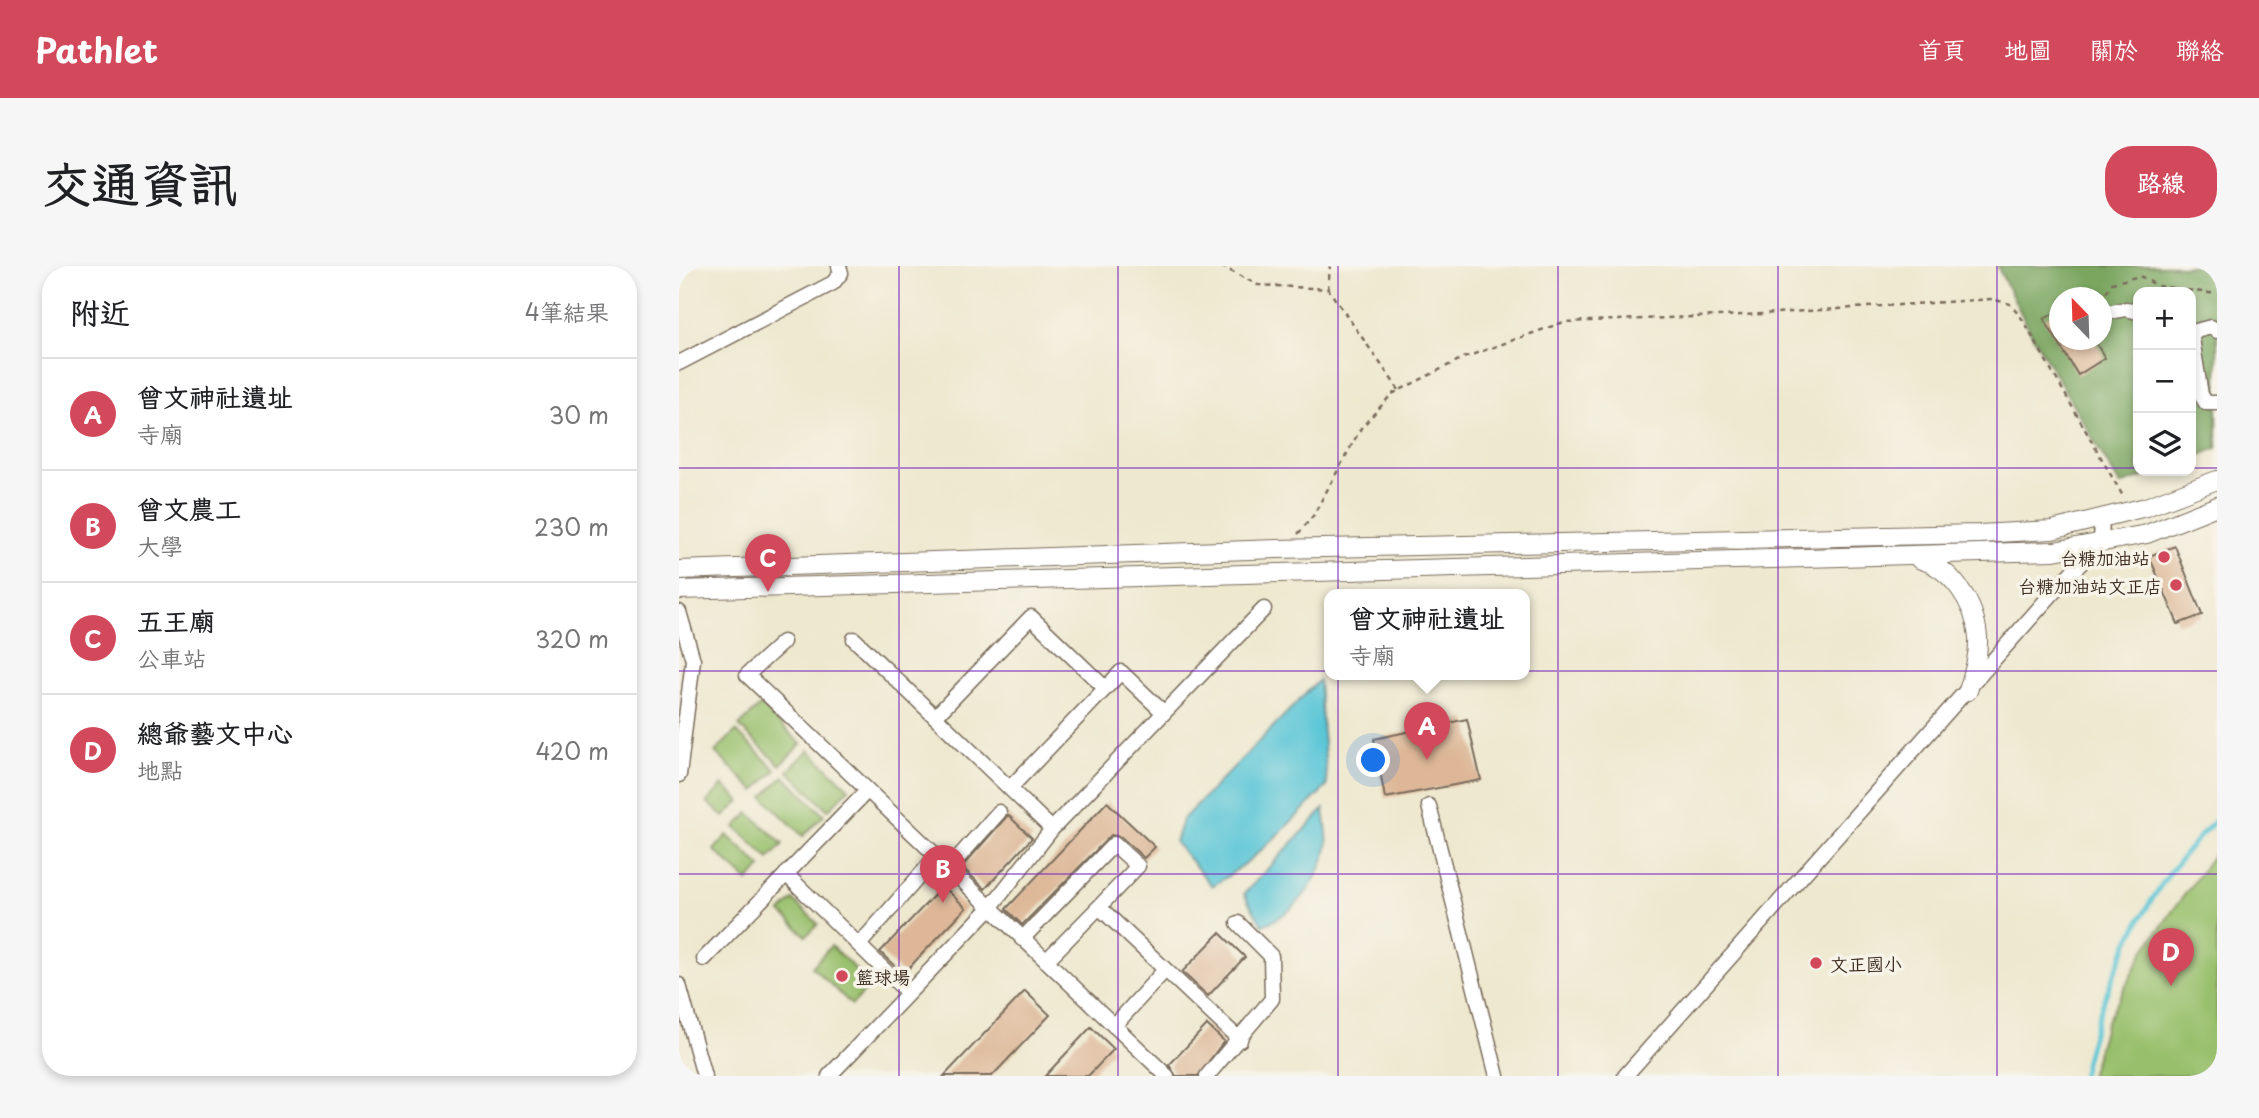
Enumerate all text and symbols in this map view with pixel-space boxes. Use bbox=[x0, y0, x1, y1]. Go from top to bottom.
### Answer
text: Pathlet bbox=[35, 24, 158, 74]
text: 首頁 bbox=[1918, 31, 1966, 67]
text: 地圖 bbox=[2004, 31, 2052, 67]
text: 關於 bbox=[2090, 31, 2138, 67]
text: 聯絡 bbox=[2176, 31, 2224, 67]
text: 交通資訊 bbox=[42, 145, 238, 219]
button: 路線 bbox=[2105, 146, 2217, 218]
north arrow bbox=[2049, 287, 2112, 350]
map controls bbox=[2133, 287, 2196, 476]
button: + bbox=[2133, 287, 2196, 350]
text: 附近 bbox=[70, 289, 130, 334]
text: 4筆結果 bbox=[525, 294, 609, 329]
button: − bbox=[2133, 350, 2196, 413]
text: 曾文神社遺址 bbox=[137, 377, 293, 416]
text: A bbox=[84, 397, 102, 432]
text: 30 m bbox=[548, 397, 609, 432]
button: layers bbox=[2133, 413, 2196, 476]
text: 寺廟 bbox=[137, 416, 183, 451]
text: 曾文農工 bbox=[137, 489, 241, 528]
text: B bbox=[85, 509, 101, 544]
text: 230 m bbox=[534, 509, 609, 544]
text: 大學 bbox=[137, 528, 183, 563]
pin: C bbox=[745, 534, 791, 592]
place label: 台糖加油站 bbox=[2060, 544, 2150, 571]
marker: 台糖加油站 bbox=[2156, 549, 2172, 565]
place label: 台糖加油站文正店 bbox=[2018, 572, 2162, 599]
marker: 台糖加油站文正店 bbox=[2168, 577, 2184, 593]
popup bbox=[1324, 589, 1530, 680]
text: 曾文神社遺址 bbox=[1349, 598, 1505, 637]
text: 五王廟 bbox=[137, 601, 215, 640]
text: C bbox=[84, 621, 102, 656]
text: 320 m bbox=[535, 621, 609, 656]
text: 寺廟 bbox=[1349, 637, 1395, 672]
text: 公車站 bbox=[137, 640, 206, 675]
pin: A bbox=[1404, 702, 1450, 760]
text: 總爺藝文中心 bbox=[137, 713, 293, 752]
text: D bbox=[84, 733, 102, 768]
text: 420 m bbox=[535, 733, 609, 768]
your location bbox=[1356, 743, 1390, 777]
text: 地點 bbox=[137, 752, 183, 787]
pin: B bbox=[920, 845, 966, 903]
pin: D bbox=[2148, 928, 2194, 986]
place label: 文正國小 bbox=[1830, 950, 1902, 977]
marker: 文正國小 bbox=[1808, 955, 1824, 971]
place label: 籃球場 bbox=[856, 963, 910, 990]
marker: 籃球場 bbox=[834, 968, 850, 984]

